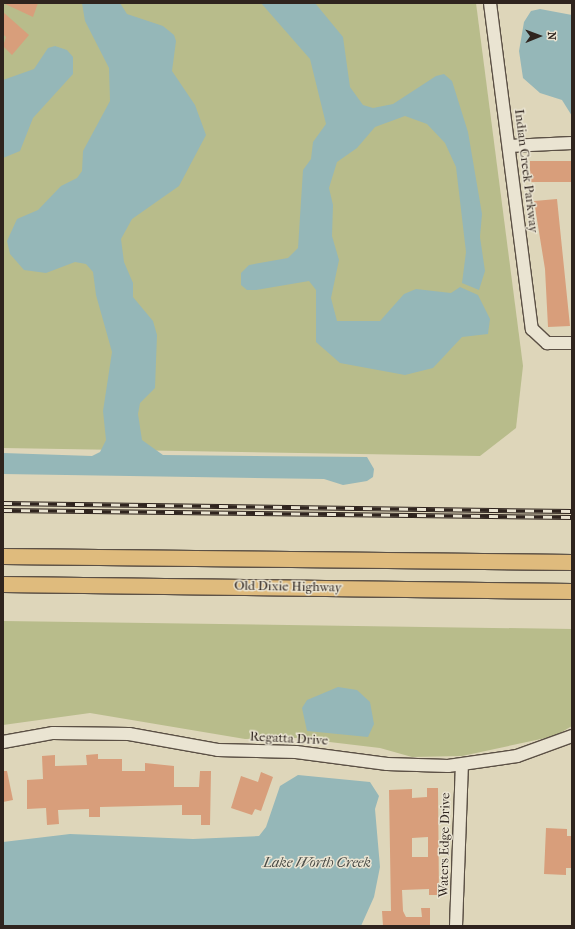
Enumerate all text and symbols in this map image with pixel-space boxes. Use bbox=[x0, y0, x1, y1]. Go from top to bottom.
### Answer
north arrow bbox=[519, 16, 559, 56]
text: N bbox=[545, 31, 558, 40]
street label: Indian Creek Parkway bbox=[511, 108, 541, 234]
street label: Old Dixie Highway bbox=[234, 578, 342, 596]
street label: Regatta Drive bbox=[249, 729, 329, 749]
street label: Waters Edge Drive bbox=[436, 792, 454, 898]
water label: Lake Worth Creek bbox=[263, 855, 371, 871]

